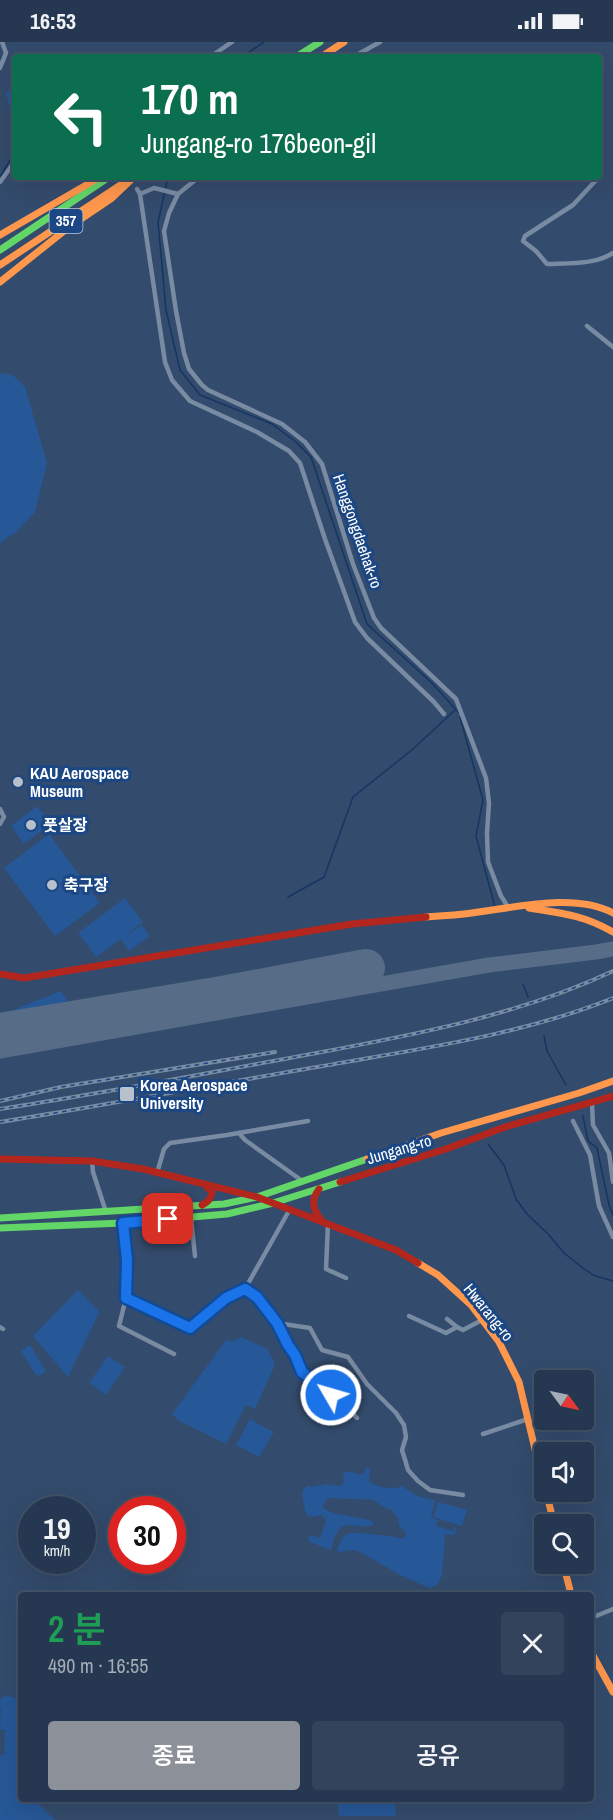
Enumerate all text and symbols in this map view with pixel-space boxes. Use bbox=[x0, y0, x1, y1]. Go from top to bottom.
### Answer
text: 16:53 bbox=[30, 6, 76, 36]
text: 170 m bbox=[141, 71, 239, 127]
icon: left bbox=[42, 78, 120, 156]
text: Jungang-ro 176beon-gil bbox=[141, 125, 376, 161]
road number: 357 bbox=[50, 209, 82, 233]
street label: Hanggongdaehak-ro bbox=[328, 471, 388, 591]
place label: KAU Aerospace Museum bbox=[30, 762, 129, 802]
marker: KAU Aerospace Museum bbox=[11, 775, 25, 789]
place label: 풋살장 bbox=[43, 814, 87, 836]
marker: 풋살장 bbox=[24, 818, 38, 832]
place label: 축구장 bbox=[64, 874, 108, 896]
marker: 축구장 bbox=[45, 878, 59, 892]
place label: Korea Aerospace University bbox=[140, 1074, 247, 1114]
marker: Korea Aerospace University bbox=[118, 1085, 136, 1103]
street label: Jungang-ro bbox=[364, 1129, 434, 1169]
pin bbox=[142, 1193, 193, 1244]
icon: arrive bbox=[151, 1202, 184, 1235]
street label: Hwarang-ro bbox=[459, 1278, 519, 1346]
position arrow bbox=[299, 1363, 363, 1427]
north arrow bbox=[534, 1370, 594, 1430]
map controls bbox=[534, 1370, 594, 1574]
button: sound bbox=[534, 1442, 594, 1502]
speed limit sign: 30 bbox=[108, 1496, 186, 1574]
text: 19 bbox=[43, 1508, 71, 1548]
button: search bbox=[534, 1514, 594, 1574]
text: km/h bbox=[44, 1540, 70, 1561]
text: 2 분 bbox=[48, 1605, 106, 1653]
button: close bbox=[501, 1612, 564, 1675]
text: 490 m · 16:55 bbox=[48, 1652, 148, 1679]
button: 종료 bbox=[48, 1721, 300, 1790]
button: 공유 bbox=[312, 1721, 564, 1790]

